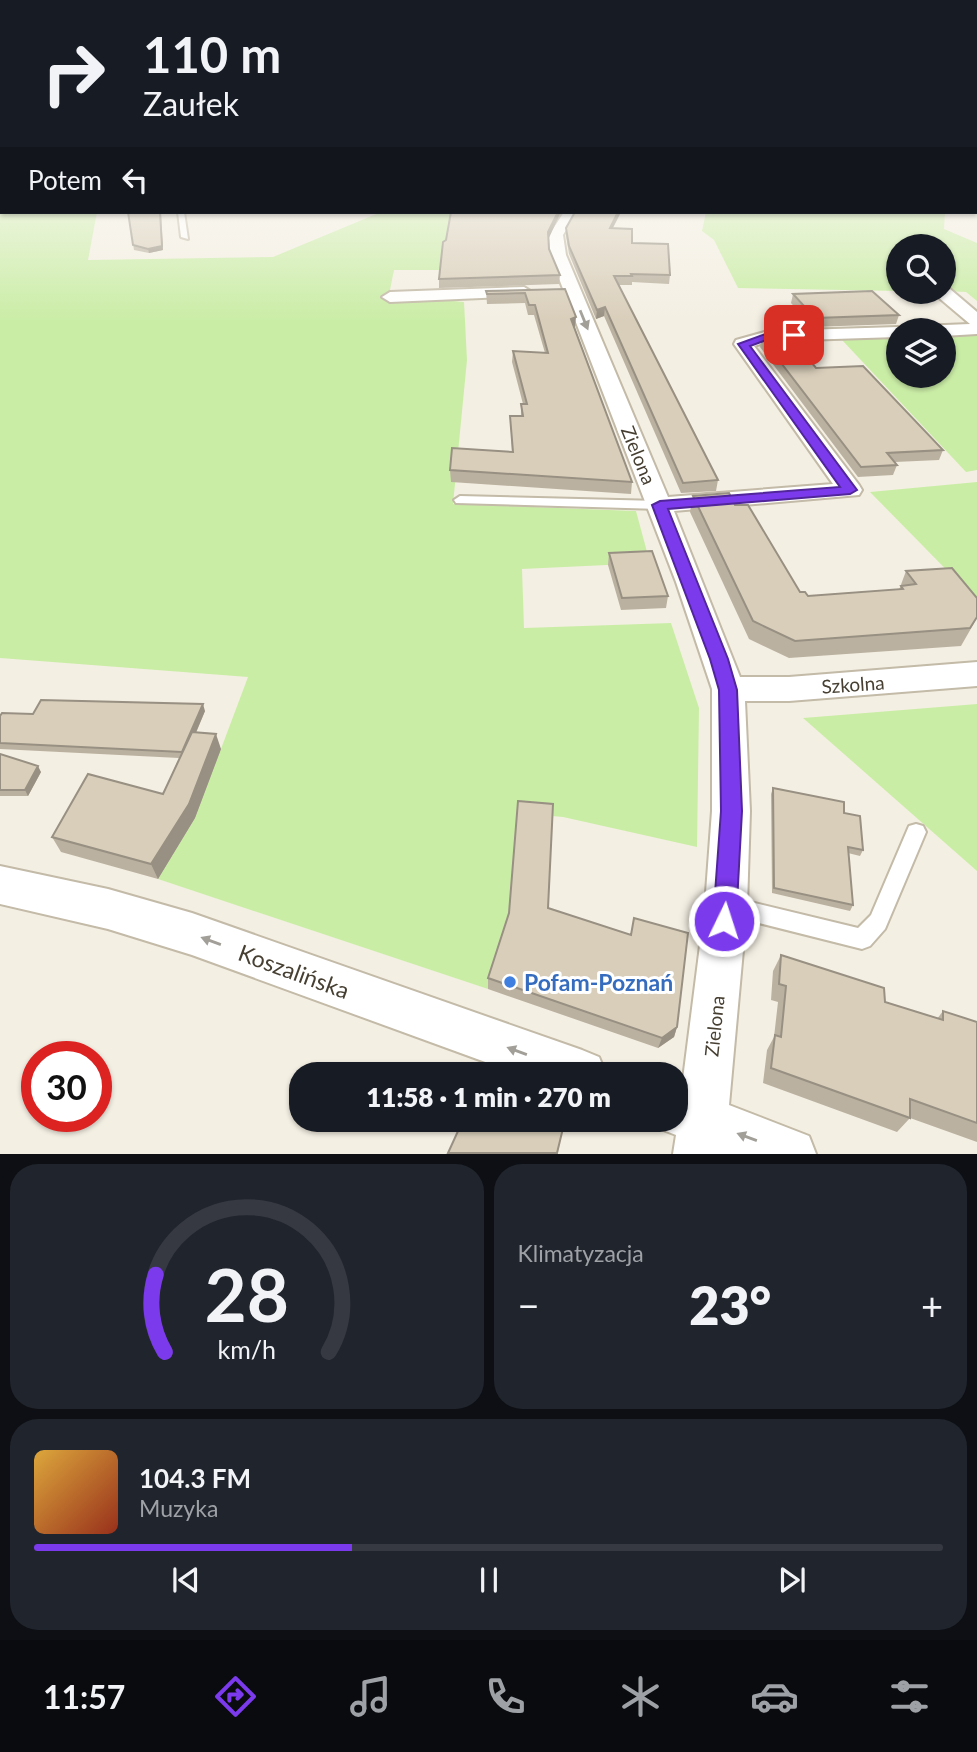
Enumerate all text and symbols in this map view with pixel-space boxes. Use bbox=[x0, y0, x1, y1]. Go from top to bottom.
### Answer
text: 110 m bbox=[143, 25, 281, 83]
icon: right bbox=[28, 28, 119, 119]
text: Zaułek bbox=[143, 84, 239, 123]
icon: left bbox=[116, 161, 154, 199]
text: Potem bbox=[28, 164, 102, 196]
map controls bbox=[886, 234, 956, 388]
button: search bbox=[886, 234, 956, 304]
pin bbox=[764, 305, 824, 365]
one-way arrow bbox=[579, 309, 590, 330]
icon: arrive bbox=[775, 316, 813, 354]
button: layers bbox=[886, 318, 956, 388]
street label: Zielona bbox=[617, 422, 661, 488]
street label: Szkolna bbox=[821, 670, 885, 698]
position arrow bbox=[687, 884, 761, 958]
one-way arrow bbox=[201, 935, 222, 946]
street label: Koszalińska bbox=[235, 938, 353, 1004]
place label: Pofam-Poznań bbox=[524, 968, 673, 996]
marker: Pofam-Poznań bbox=[502, 974, 518, 990]
street label: Zielona bbox=[699, 994, 729, 1058]
speed limit sign: 30 bbox=[21, 1041, 112, 1132]
one-way arrow bbox=[507, 1046, 528, 1057]
text: 11:58 · 1 min · 270 m bbox=[366, 1081, 611, 1113]
one-way arrow bbox=[737, 1132, 758, 1143]
text: Klimatyzacja bbox=[518, 1239, 644, 1267]
text: 28 bbox=[205, 1251, 289, 1339]
text: 23° bbox=[689, 1274, 771, 1336]
text: − bbox=[518, 1282, 540, 1328]
text: + bbox=[921, 1282, 943, 1328]
text: km/h bbox=[217, 1334, 276, 1364]
text: 104.3 FM bbox=[139, 1462, 251, 1494]
text: Muzyka bbox=[139, 1494, 218, 1522]
icon: previous bbox=[167, 1561, 205, 1599]
icon: pause bbox=[470, 1561, 508, 1599]
icon: next bbox=[773, 1561, 811, 1599]
icon: directions bbox=[211, 1672, 260, 1721]
icon: music bbox=[346, 1672, 395, 1721]
icon: phone bbox=[481, 1672, 530, 1721]
icon: climate bbox=[616, 1672, 665, 1721]
icon: car bbox=[750, 1672, 799, 1721]
icon: filters bbox=[885, 1672, 934, 1721]
text: 11:57 bbox=[43, 1677, 125, 1716]

